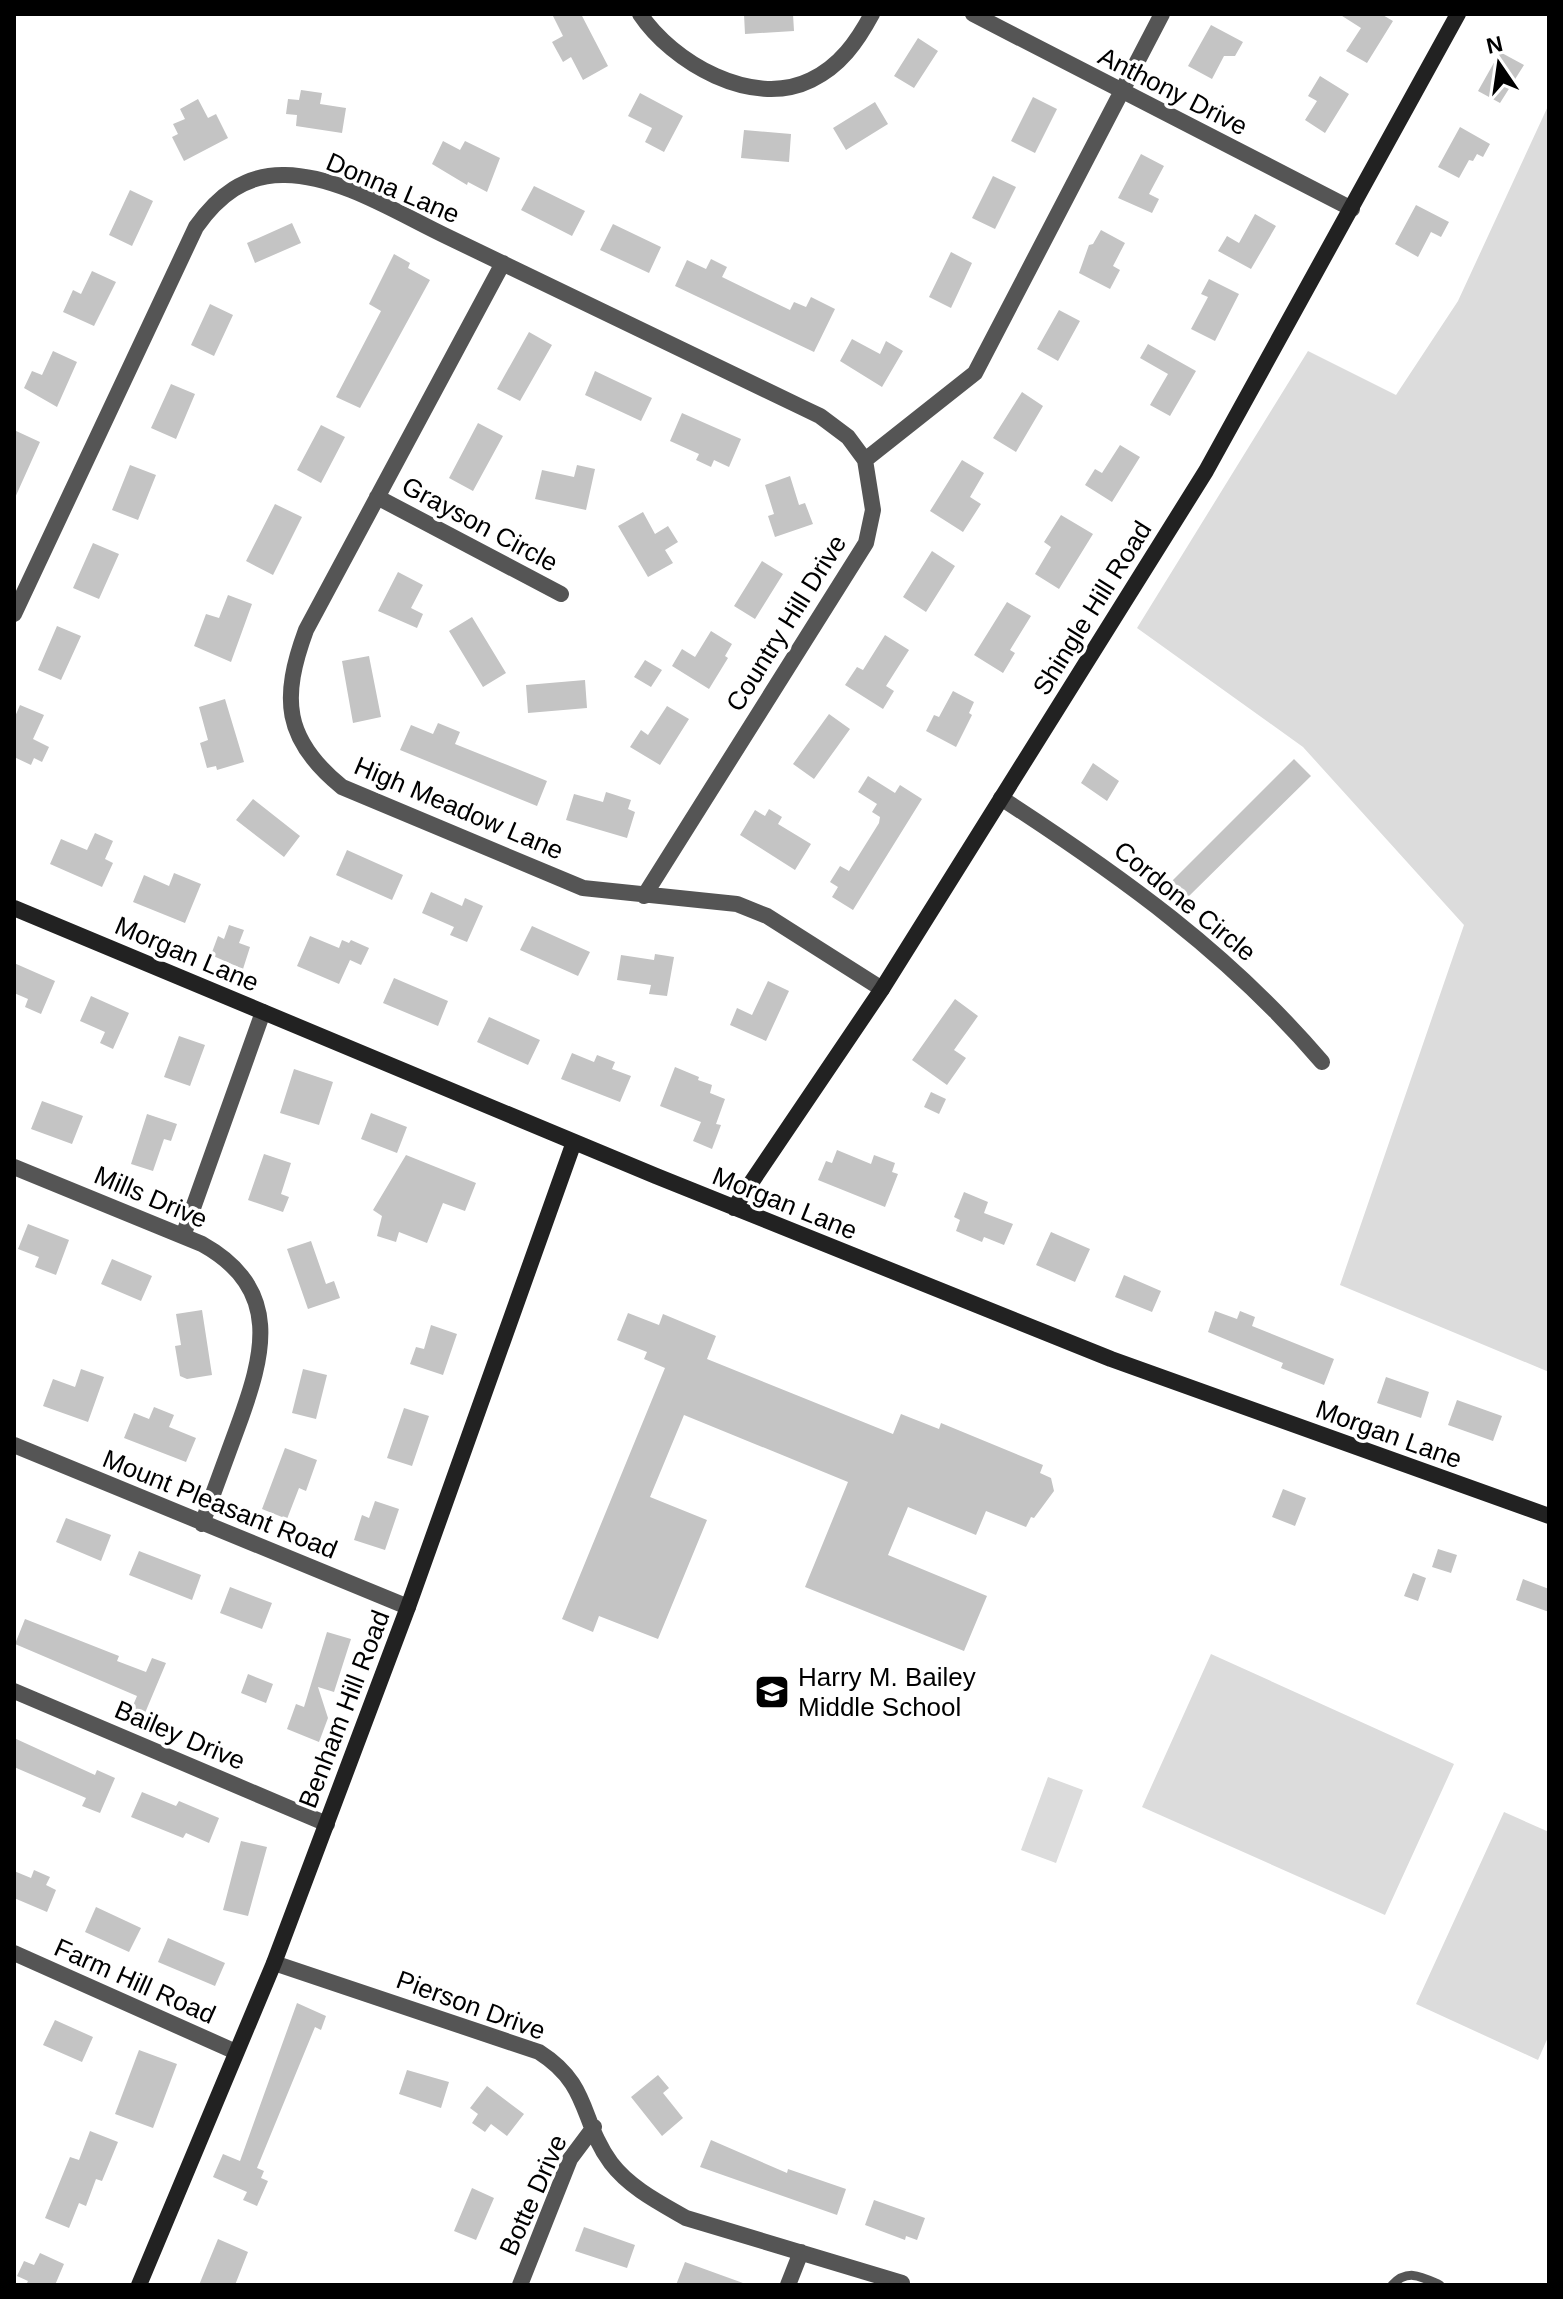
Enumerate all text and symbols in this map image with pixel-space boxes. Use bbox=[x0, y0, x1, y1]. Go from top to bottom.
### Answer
north arrow bbox=[1459, 24, 1539, 104]
text: N bbox=[1484, 31, 1505, 59]
street label: Anthony Drive bbox=[1093, 41, 1253, 141]
street label: Donna Lane bbox=[322, 147, 464, 229]
street label: Grayson Circle bbox=[397, 470, 563, 578]
street label: Shingle Hill Road bbox=[1026, 515, 1158, 701]
street label: Country Hill Drive bbox=[720, 529, 852, 717]
street label: High Meadow Lane bbox=[350, 750, 568, 866]
street label: Cordone Circle bbox=[1108, 835, 1262, 967]
street label: Morgan Lane bbox=[111, 910, 263, 998]
street label: Mills Drive bbox=[90, 1160, 212, 1234]
street label: Morgan Lane bbox=[708, 1160, 862, 1246]
street label: Morgan Lane bbox=[1312, 1394, 1466, 1474]
street label: Mount Pleasant Road bbox=[98, 1443, 342, 1565]
street label: Benham Hill Road bbox=[292, 1606, 396, 1812]
place label: Harry M. Bailey Middle School bbox=[798, 1662, 976, 1722]
school or university icon: Harry M. Bailey Middle School bbox=[753, 1673, 791, 1711]
street label: Bailey Drive bbox=[110, 1694, 250, 1776]
street label: Farm Hill Road bbox=[50, 1932, 220, 2030]
street label: Pierson Drive bbox=[393, 1964, 549, 2046]
street label: Botte Drive bbox=[493, 2130, 573, 2260]

